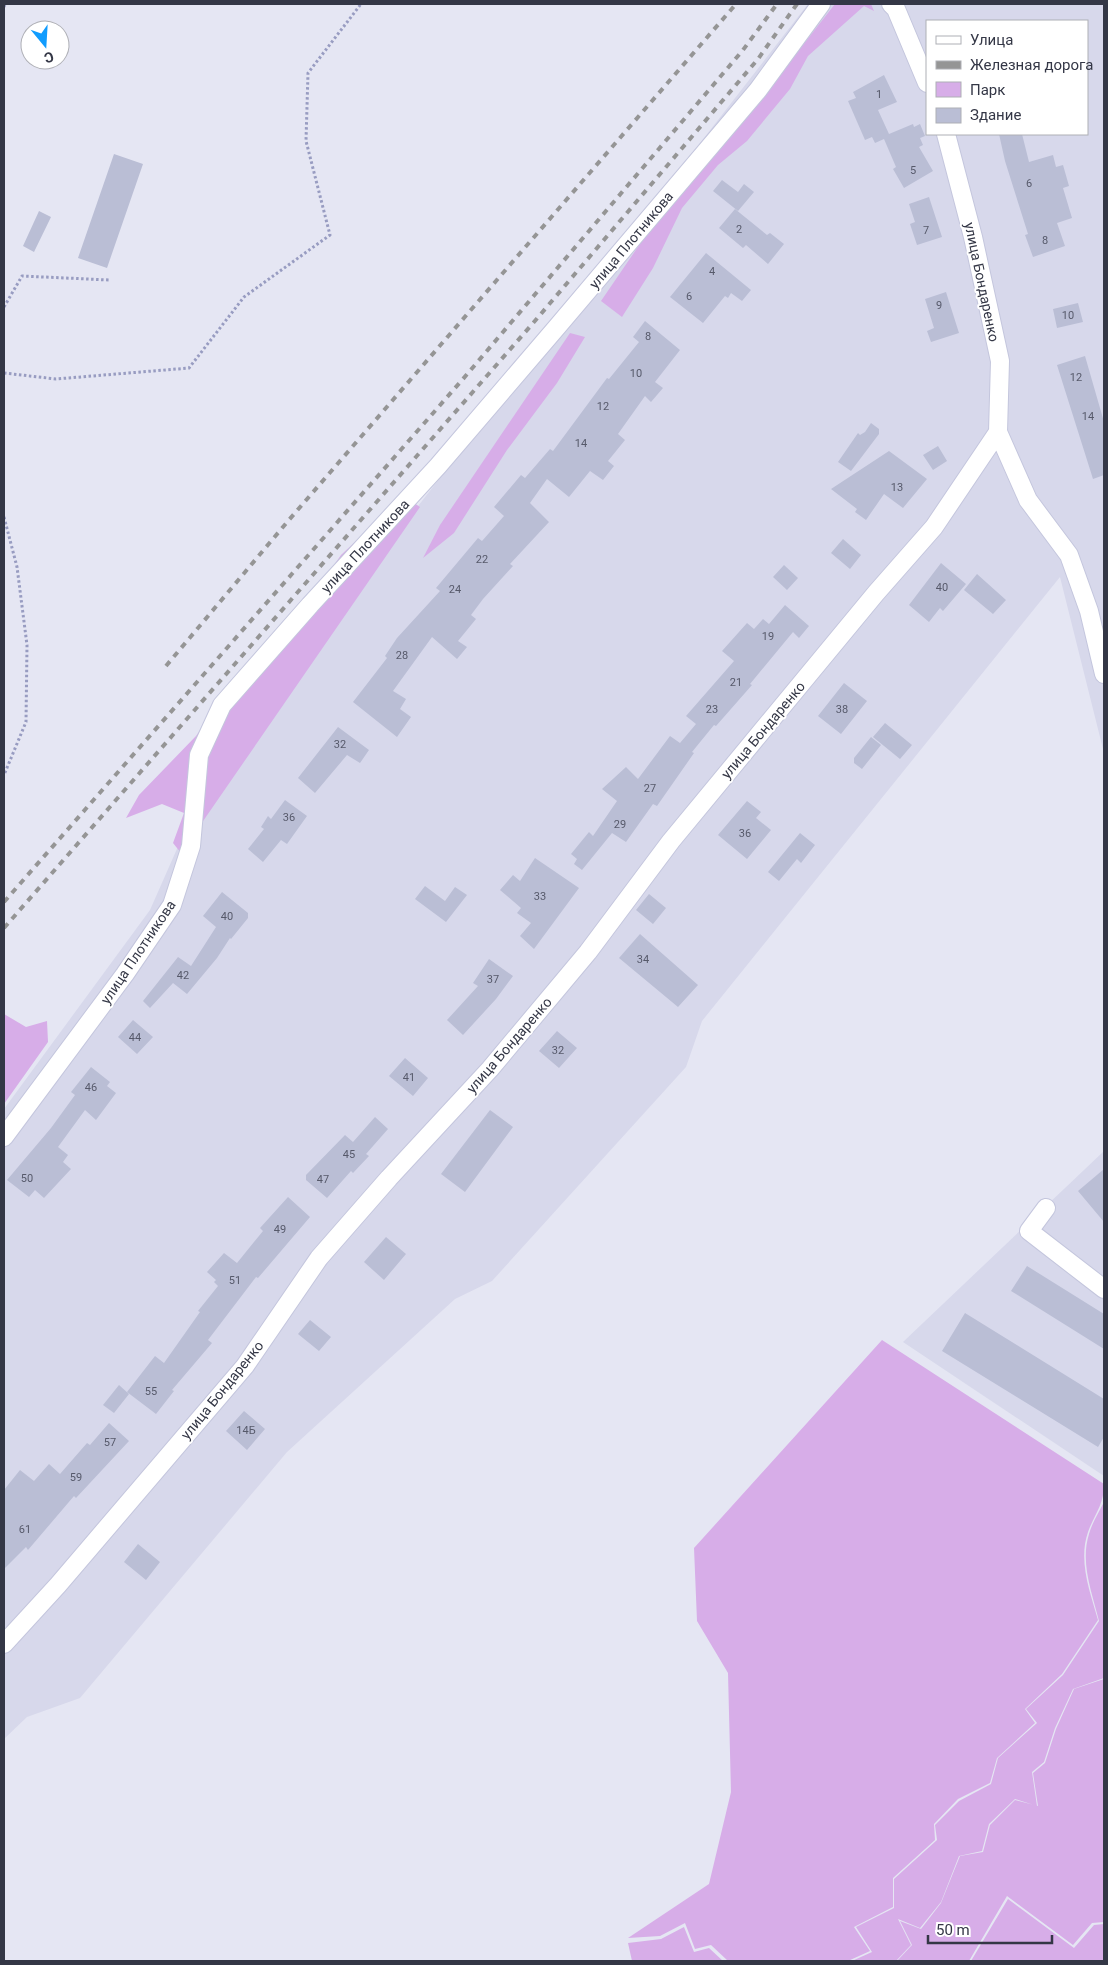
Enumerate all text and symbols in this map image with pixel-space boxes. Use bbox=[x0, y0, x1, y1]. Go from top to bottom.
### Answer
north arrow bbox=[20, 20, 70, 70]
legend bbox=[926, 20, 1088, 135]
text: Улица bbox=[970, 31, 1013, 49]
text: С bbox=[42, 48, 56, 66]
text: Железная дорога bbox=[970, 56, 1093, 74]
text: Парк bbox=[970, 81, 1005, 99]
house number: 1 bbox=[876, 88, 882, 101]
text: Здание bbox=[970, 106, 1021, 124]
house number: 5 bbox=[910, 164, 916, 177]
house number: 6 bbox=[1026, 177, 1032, 190]
street label: улица Плотникова bbox=[586, 188, 676, 292]
street label: улица Бондаренко bbox=[962, 221, 1002, 343]
house number: 2 bbox=[736, 223, 742, 236]
house number: 7 bbox=[923, 224, 929, 237]
house number: 8 bbox=[1042, 234, 1048, 247]
house number: 4 bbox=[709, 265, 715, 278]
house number: 6 bbox=[686, 290, 692, 303]
house number: 9 bbox=[936, 299, 942, 312]
house number: 10 bbox=[1062, 309, 1074, 322]
house number: 8 bbox=[645, 330, 651, 343]
house number: 10 bbox=[630, 367, 642, 380]
house number: 12 bbox=[1070, 371, 1082, 384]
house number: 12 bbox=[597, 400, 609, 413]
house number: 14 bbox=[1082, 410, 1094, 423]
house number: 14 bbox=[575, 437, 587, 450]
house number: 13 bbox=[891, 481, 903, 494]
street label: улица Плотникова bbox=[318, 496, 412, 596]
house number: 22 bbox=[476, 553, 488, 566]
house number: 40 bbox=[936, 581, 948, 594]
house number: 24 bbox=[449, 583, 461, 596]
house number: 19 bbox=[762, 630, 774, 643]
house number: 28 bbox=[396, 649, 408, 662]
house number: 21 bbox=[730, 676, 742, 689]
street label: улица Бондаренко bbox=[718, 678, 808, 782]
house number: 23 bbox=[706, 703, 718, 716]
house number: 38 bbox=[836, 703, 848, 716]
house number: 32 bbox=[334, 738, 346, 751]
house number: 27 bbox=[644, 782, 656, 795]
house number: 36 bbox=[283, 811, 295, 824]
house number: 29 bbox=[614, 818, 626, 831]
house number: 36 bbox=[739, 827, 751, 840]
house number: 33 bbox=[534, 890, 546, 903]
street label: улица Плотникова bbox=[97, 897, 179, 1007]
house number: 40 bbox=[221, 910, 233, 923]
house number: 34 bbox=[637, 953, 649, 966]
house number: 42 bbox=[177, 969, 189, 982]
house number: 37 bbox=[487, 973, 499, 986]
street label: улица Бондаренко bbox=[463, 994, 555, 1096]
house number: 44 bbox=[129, 1031, 141, 1044]
house number: 32 bbox=[552, 1044, 564, 1057]
house number: 41 bbox=[403, 1071, 415, 1084]
house number: 46 bbox=[85, 1081, 97, 1094]
house number: 45 bbox=[343, 1148, 355, 1161]
house number: 50 bbox=[21, 1172, 33, 1185]
house number: 47 bbox=[317, 1173, 329, 1186]
house number: 49 bbox=[274, 1223, 286, 1236]
house number: 51 bbox=[229, 1274, 241, 1287]
street label: улица Бондаренко bbox=[178, 1338, 266, 1442]
house number: 55 bbox=[145, 1385, 157, 1398]
house number: 14Б bbox=[236, 1424, 256, 1437]
house number: 57 bbox=[104, 1436, 116, 1449]
house number: 59 bbox=[70, 1471, 82, 1484]
house number: 61 bbox=[19, 1523, 31, 1536]
scale bar bbox=[928, 1912, 1052, 1944]
text: 50 m bbox=[936, 1921, 970, 1939]

